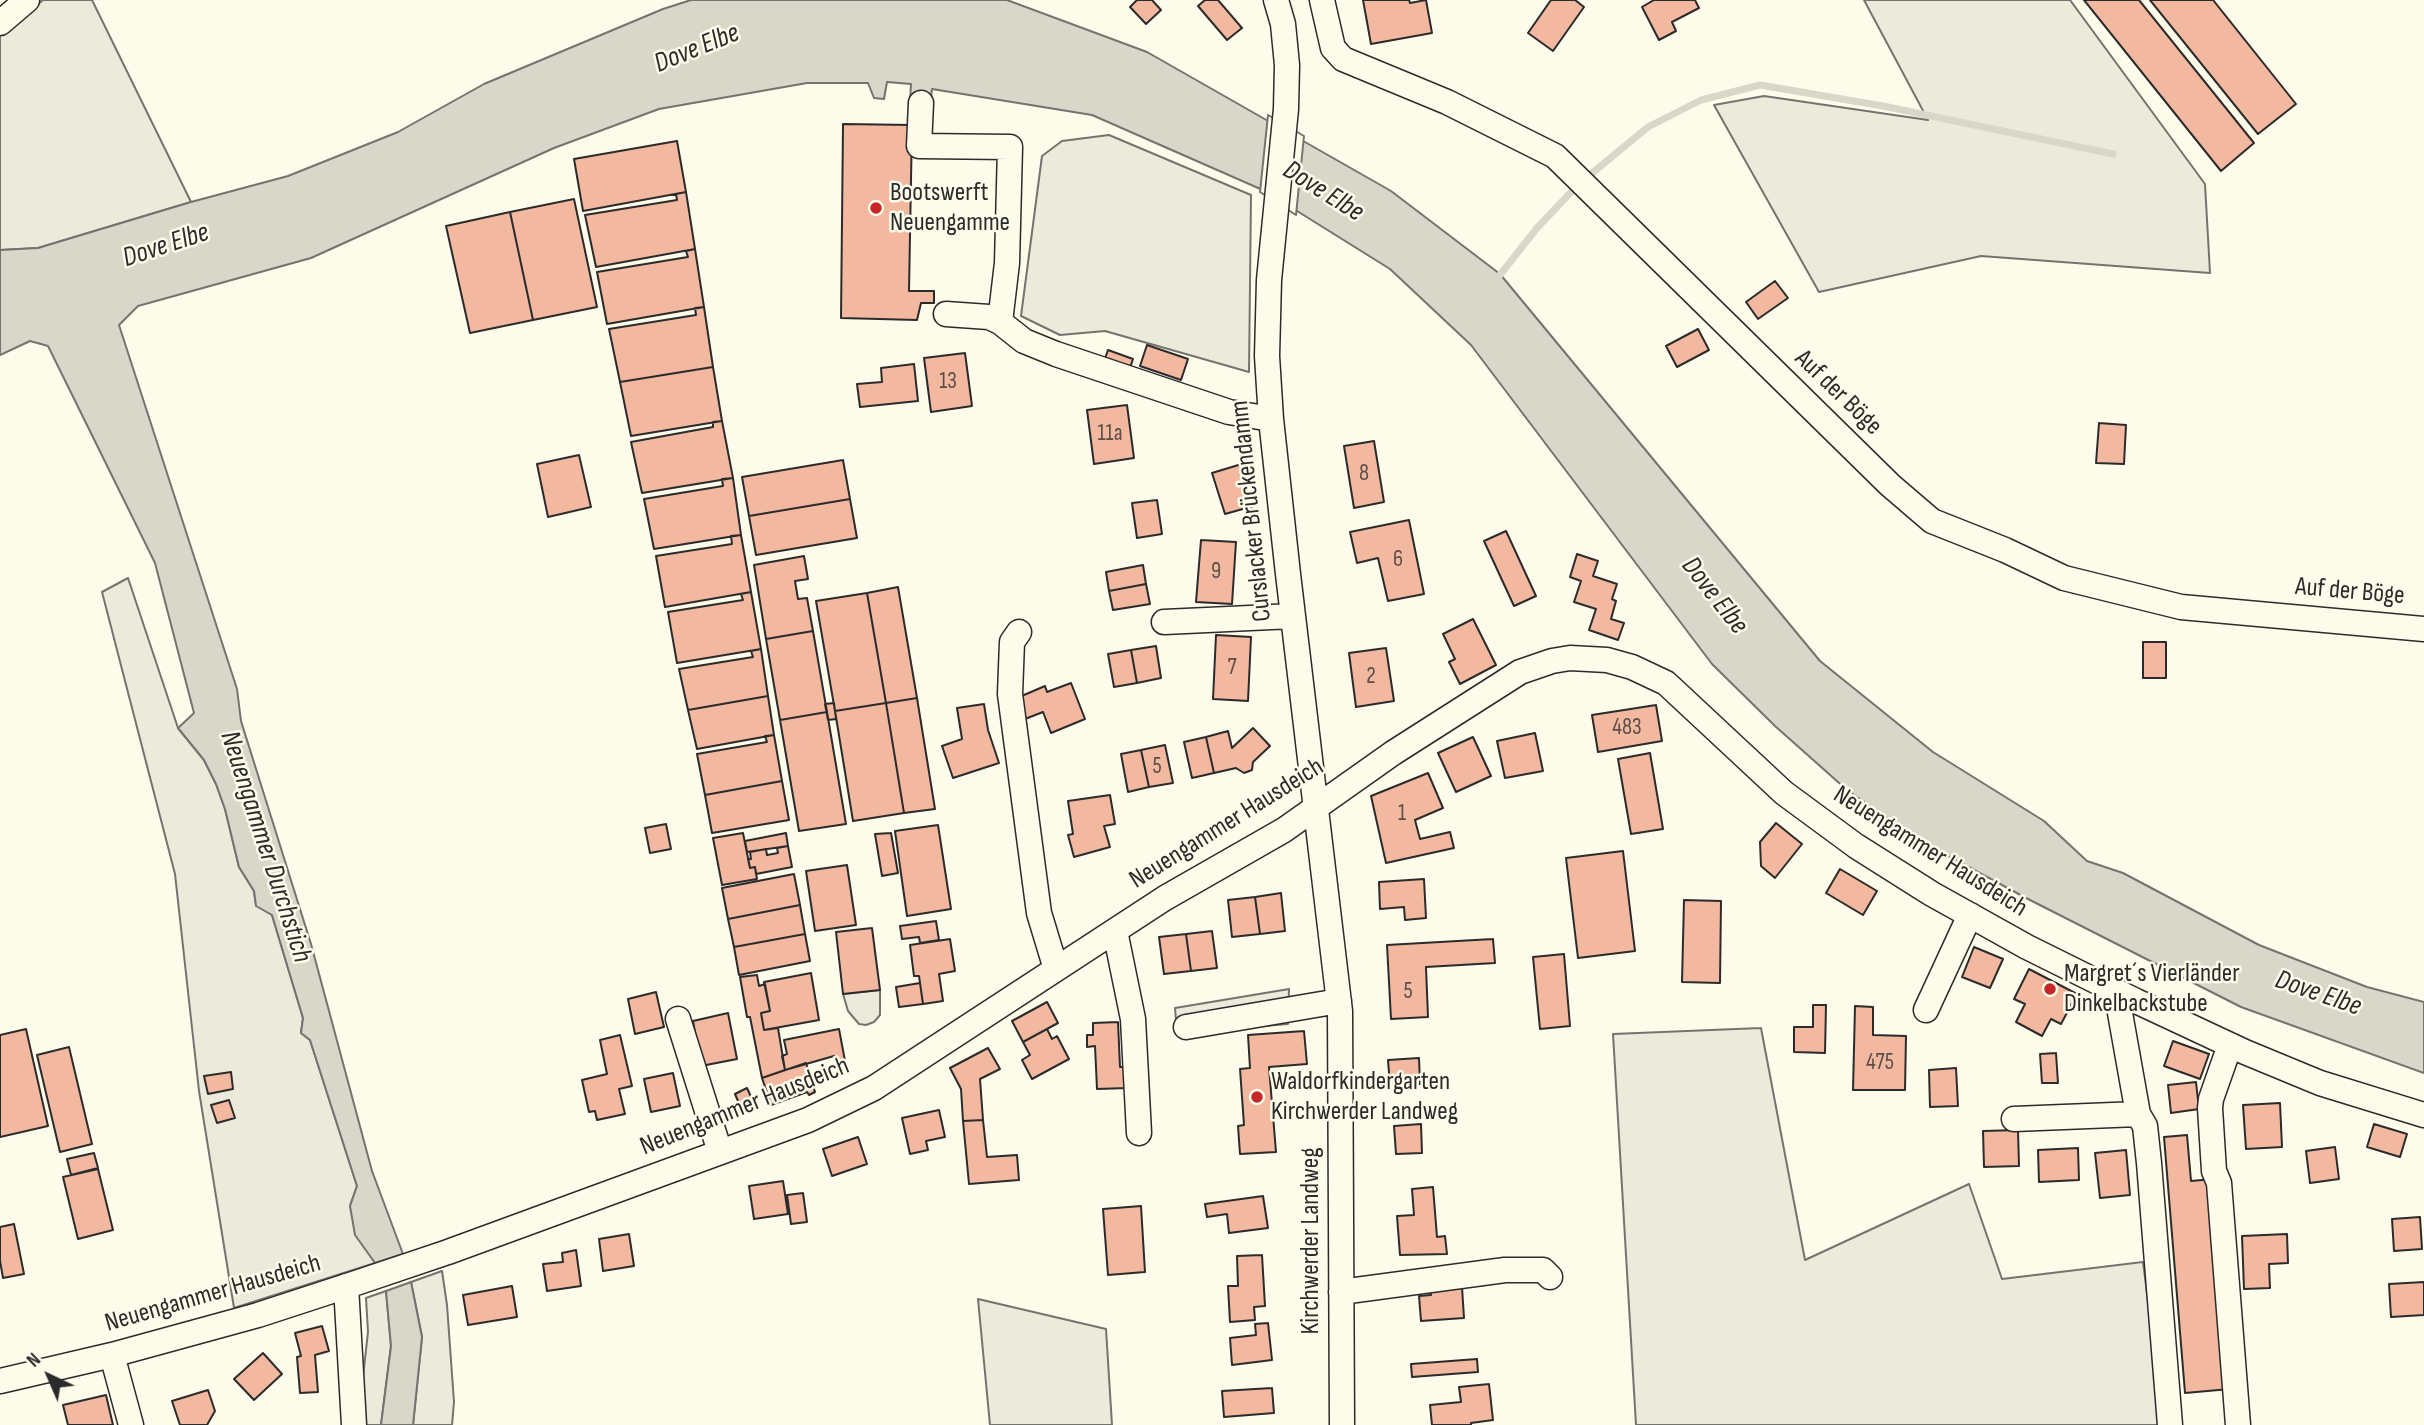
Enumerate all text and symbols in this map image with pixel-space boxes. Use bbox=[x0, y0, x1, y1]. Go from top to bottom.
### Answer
water label: Dove Elbe bbox=[649, 17, 745, 81]
water label: Dove Elbe bbox=[1276, 154, 1370, 230]
place label: Bootswerft Neuengamme bbox=[890, 177, 1010, 238]
marker: Bootswerft Neuengamme bbox=[868, 200, 884, 216]
water label: Dove Elbe bbox=[119, 216, 213, 276]
street label: Auf der Böge bbox=[1788, 344, 1888, 442]
house number: 13 bbox=[939, 368, 957, 396]
street label: Curslacker Brückendamm bbox=[1225, 399, 1279, 623]
house number: 11a bbox=[1097, 420, 1123, 448]
house number: 8 bbox=[1359, 460, 1369, 488]
house number: 6 bbox=[1393, 546, 1403, 574]
water label: Dove Elbe bbox=[1673, 551, 1755, 641]
house number: 9 bbox=[1211, 558, 1221, 586]
street label: Auf der Böge bbox=[2294, 572, 2406, 612]
house number: 7 bbox=[1227, 654, 1237, 682]
house number: 2 bbox=[1366, 663, 1376, 691]
house number: 483 bbox=[1612, 714, 1642, 742]
water label: Neuengammer Durchstich bbox=[212, 727, 318, 967]
street label: Neuengammer Hausdeich bbox=[1124, 752, 1330, 896]
house number: 5 bbox=[1152, 753, 1162, 781]
street label: Neuengammer Hausdeich bbox=[1827, 780, 2033, 924]
house number: 1 bbox=[1398, 800, 1406, 828]
place label: Margret´s Vierländer Dinkelbackstube bbox=[2064, 958, 2240, 1020]
water label: Dove Elbe bbox=[2270, 964, 2366, 1024]
house number: 5 bbox=[1403, 978, 1413, 1006]
marker: Margret´s Vierländer Dinkelbackstube bbox=[2042, 981, 2058, 997]
house number: 475 bbox=[1866, 1049, 1894, 1077]
street label: Neuengammer Hausdeich bbox=[636, 1051, 854, 1163]
place label: Waldorfkindergarten Kirchwerder Landweg bbox=[1271, 1066, 1458, 1128]
marker: Waldorfkindergarten Kirchwerder Landweg bbox=[1249, 1089, 1265, 1105]
street label: Kirchwerder Landweg bbox=[1295, 1147, 1327, 1335]
street label: Neuengammer Hausdeich bbox=[102, 1248, 324, 1340]
north arrow bbox=[14, 1341, 84, 1411]
text: N bbox=[22, 1349, 46, 1372]

